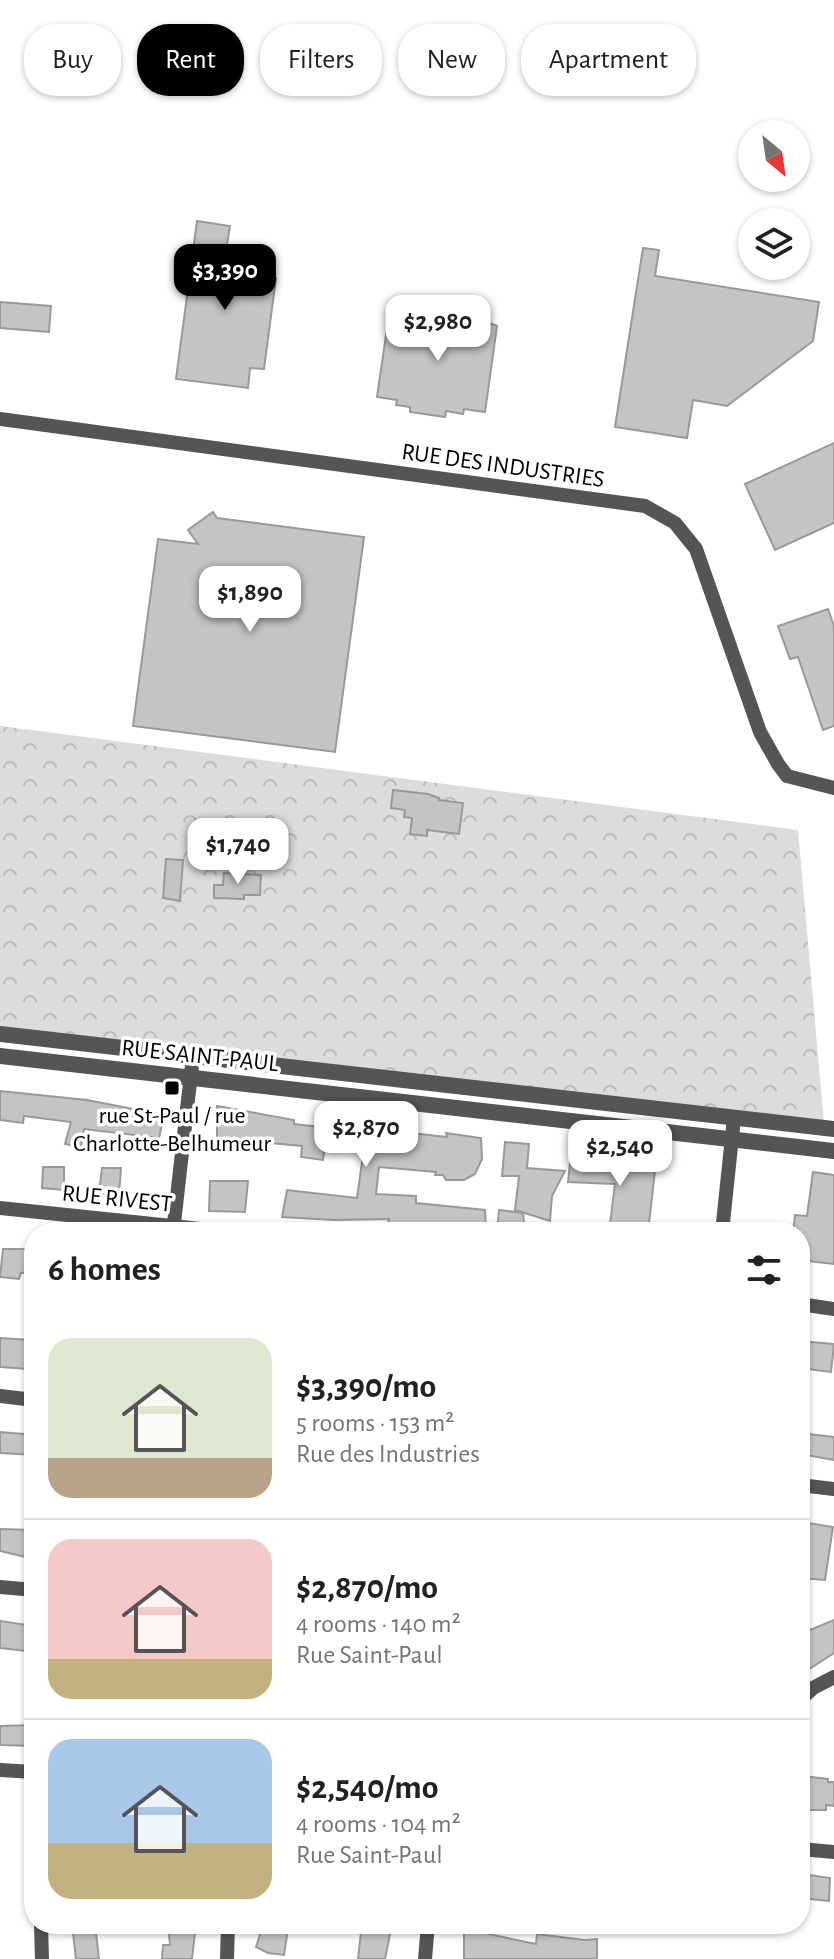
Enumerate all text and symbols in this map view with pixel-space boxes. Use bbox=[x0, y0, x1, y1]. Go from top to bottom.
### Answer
chip: Buy bbox=[24, 24, 121, 96]
chip: Rent bbox=[137, 24, 244, 96]
chip: Filters bbox=[260, 24, 382, 96]
chip: New bbox=[398, 24, 505, 96]
chip: Apartment bbox=[521, 24, 696, 96]
north arrow bbox=[738, 120, 810, 192]
map controls bbox=[738, 120, 810, 280]
button: layers bbox=[738, 208, 810, 280]
pin: $3,390 bbox=[160, 244, 290, 312]
text: $3,390 bbox=[192, 257, 258, 283]
pin: $2,980 bbox=[373, 295, 503, 363]
text: $2,980 bbox=[404, 308, 472, 334]
street label: RUE DES INDUSTRIES bbox=[400, 440, 606, 492]
pin: $1,890 bbox=[185, 566, 315, 634]
text: $1,890 bbox=[217, 579, 283, 605]
pin: $1,740 bbox=[173, 818, 303, 886]
text: $1,740 bbox=[206, 831, 270, 857]
street label: RUE SAINT-PAUL bbox=[120, 1036, 280, 1076]
marker: rue St-Paul / rue Charlotte-Belhumeur bbox=[163, 1079, 181, 1097]
pin: $2,870 bbox=[301, 1101, 431, 1169]
place label: rue St-Paul / rue Charlotte-Belhumeur bbox=[73, 1104, 271, 1156]
text: $2,870 bbox=[332, 1114, 400, 1140]
pin: $2,540 bbox=[555, 1120, 685, 1188]
text: $2,540 bbox=[586, 1133, 654, 1159]
street label: RUE RIVEST bbox=[61, 1181, 173, 1217]
icon: filters bbox=[742, 1248, 786, 1292]
text: 6 homes bbox=[48, 1253, 161, 1287]
icon: home bbox=[112, 1370, 208, 1466]
text: $3,390/mo bbox=[296, 1370, 436, 1404]
text: 5 rooms · 153 m² bbox=[296, 1410, 454, 1436]
text: Rue des Industries bbox=[296, 1441, 480, 1467]
icon: home bbox=[112, 1571, 208, 1667]
text: $2,870/mo bbox=[296, 1571, 438, 1605]
text: 4 rooms · 140 m² bbox=[296, 1611, 461, 1637]
text: Rue Saint-Paul bbox=[296, 1642, 443, 1668]
icon: home bbox=[112, 1771, 208, 1867]
text: $2,540/mo bbox=[296, 1771, 439, 1805]
text: 4 rooms · 104 m² bbox=[296, 1811, 461, 1837]
text: Rue Saint-Paul bbox=[296, 1842, 443, 1868]

